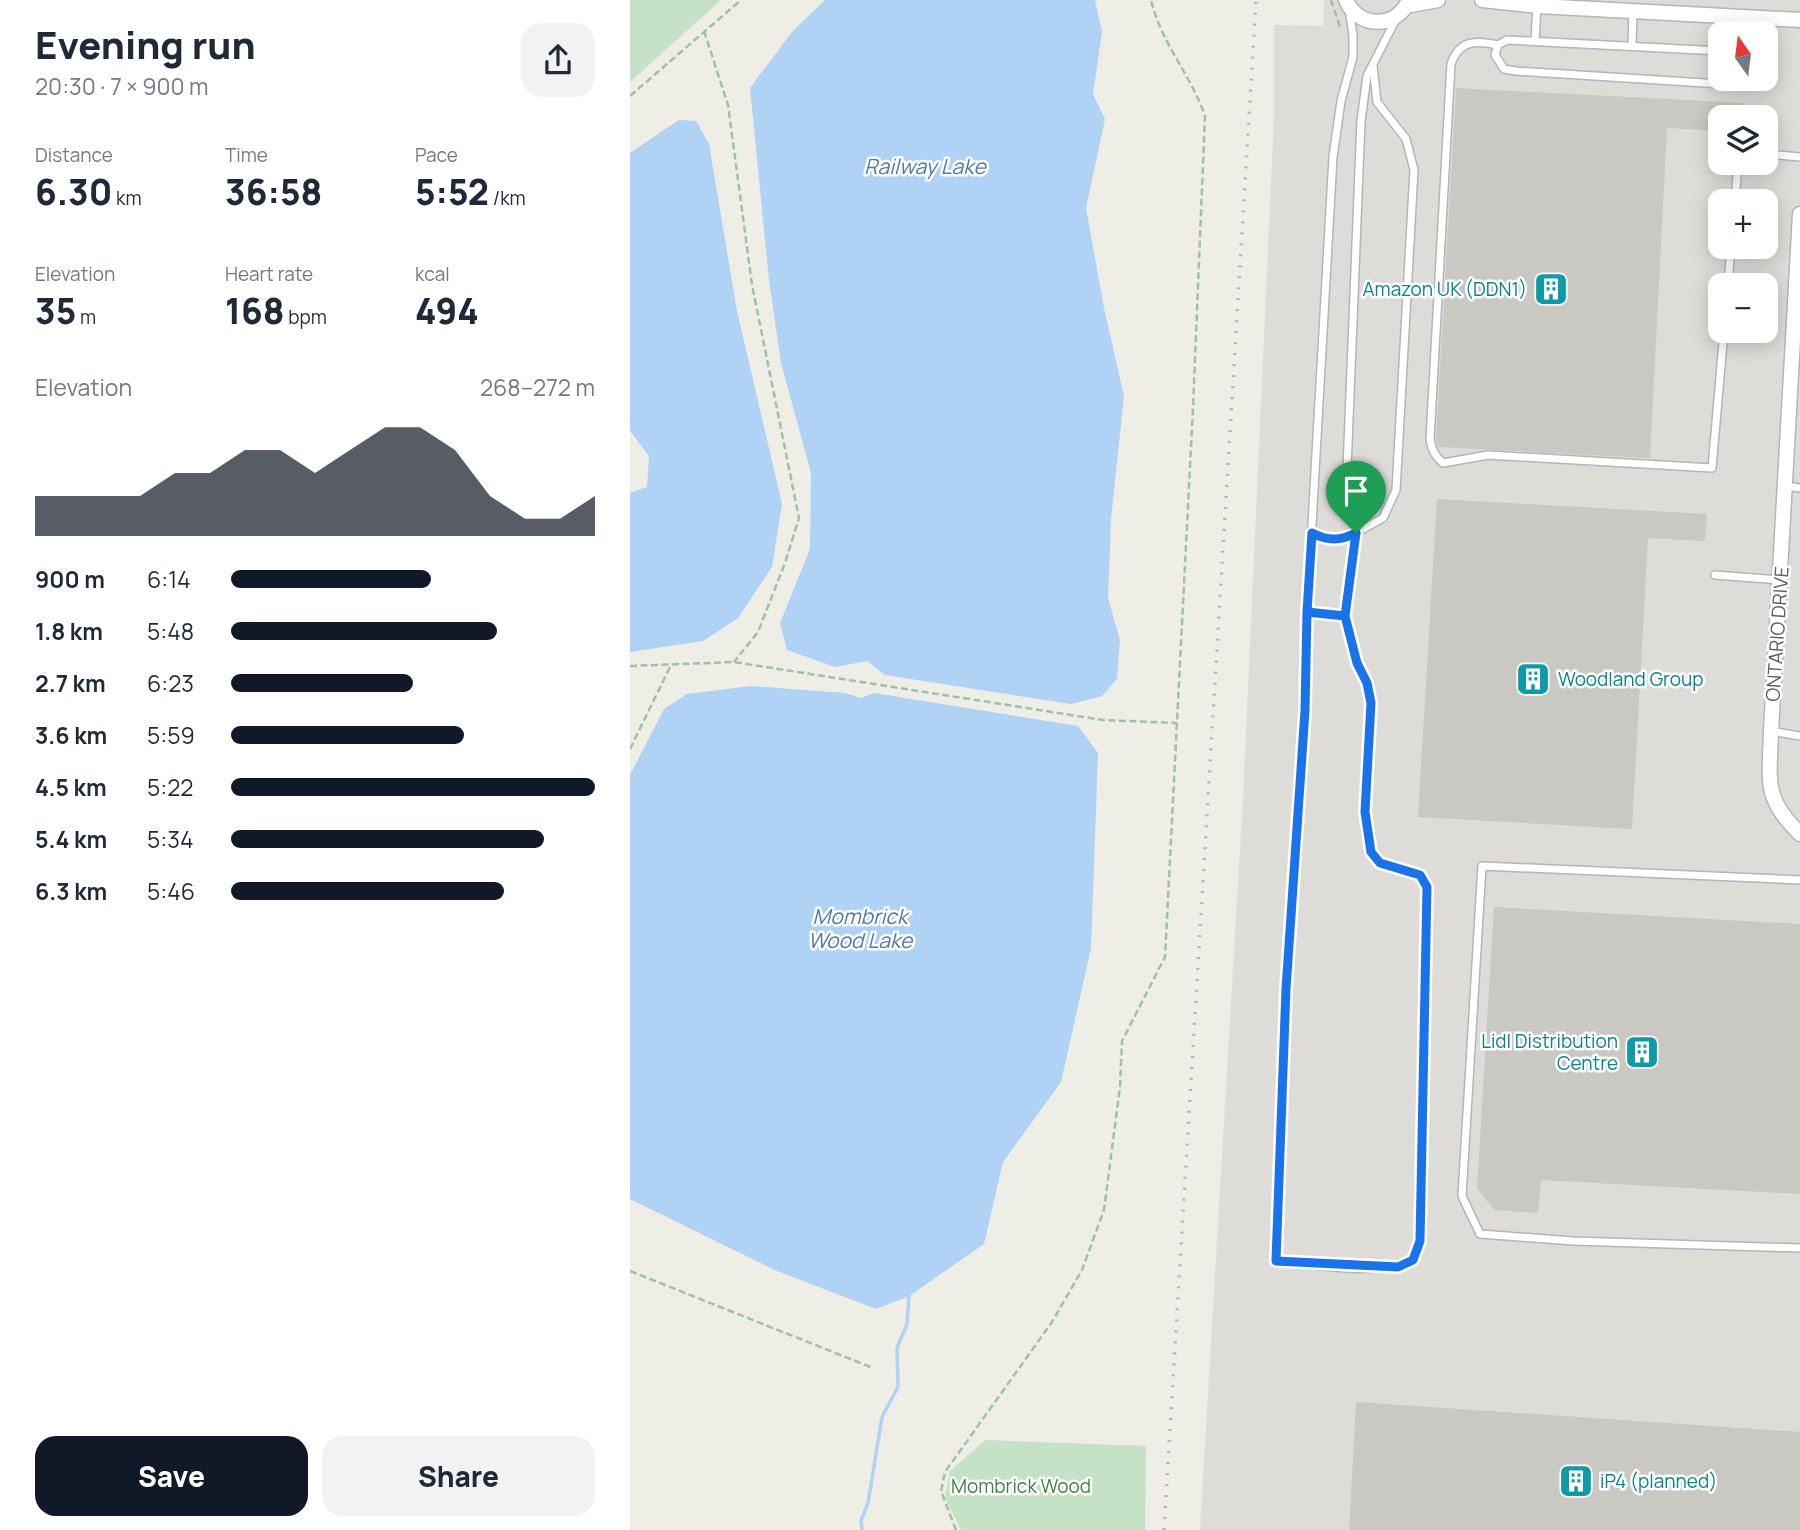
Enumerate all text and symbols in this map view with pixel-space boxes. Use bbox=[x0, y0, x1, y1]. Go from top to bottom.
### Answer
text: Evening run bbox=[35, 18, 256, 70]
north arrow bbox=[1708, 21, 1778, 91]
map controls bbox=[1708, 21, 1778, 343]
button: share bbox=[521, 23, 595, 97]
text: 20:30 · 7 × 900 m bbox=[35, 70, 209, 102]
button: layers bbox=[1708, 105, 1778, 175]
text: Distance bbox=[35, 142, 113, 168]
text: Time bbox=[225, 142, 268, 168]
text: Pace bbox=[415, 142, 458, 168]
water label: Railway Lake bbox=[864, 152, 987, 180]
text: 6.30 bbox=[35, 168, 112, 216]
text: 36:58 bbox=[225, 168, 322, 216]
text: 5:52 bbox=[415, 168, 489, 216]
text: km bbox=[112, 185, 142, 211]
text: /km bbox=[489, 185, 526, 211]
button: + bbox=[1708, 189, 1778, 259]
text: Elevation bbox=[35, 261, 115, 287]
text: Heart rate bbox=[225, 261, 313, 287]
text: kcal bbox=[415, 261, 450, 287]
building icon: Amazon UK (DDN1) bbox=[1532, 270, 1570, 308]
button: − bbox=[1708, 273, 1778, 343]
place label: Amazon UK (DDN1) bbox=[1363, 276, 1527, 302]
text: 35 bbox=[35, 287, 76, 335]
text: 168 bbox=[225, 287, 284, 335]
text: 494 bbox=[415, 287, 479, 335]
text: m bbox=[76, 304, 96, 330]
text: bpm bbox=[284, 304, 327, 330]
text: Elevation bbox=[35, 371, 132, 403]
text: 268–272 m bbox=[480, 371, 595, 403]
pin bbox=[1326, 461, 1386, 533]
icon: arrive bbox=[1337, 472, 1375, 510]
text: 900 m bbox=[35, 563, 105, 595]
text: 6:14 bbox=[147, 563, 191, 595]
street label: ONTARIO DRIVE bbox=[1759, 566, 1795, 702]
text: 1.8 km bbox=[35, 615, 103, 647]
text: 5:48 bbox=[147, 615, 194, 647]
building icon: Woodland Group bbox=[1514, 660, 1552, 698]
place label: Woodland Group bbox=[1558, 666, 1703, 692]
text: 2.7 km bbox=[35, 667, 106, 699]
text: 6:23 bbox=[147, 667, 194, 699]
text: 3.6 km bbox=[35, 719, 107, 751]
text: 5:59 bbox=[147, 719, 195, 751]
text: 4.5 km bbox=[35, 771, 107, 803]
text: 5:22 bbox=[147, 771, 193, 803]
text: 5.4 km bbox=[35, 823, 107, 855]
text: 5:34 bbox=[147, 823, 193, 855]
text: 6.3 km bbox=[35, 875, 107, 907]
text: 5:46 bbox=[147, 875, 195, 907]
water label: Mombrick Wood Lake bbox=[808, 902, 914, 954]
place label: Lidl Distribution Centre bbox=[1481, 1028, 1618, 1076]
building icon: Lidl Distribution Centre bbox=[1623, 1033, 1661, 1071]
button: Save bbox=[35, 1436, 308, 1516]
button: Share bbox=[322, 1436, 595, 1516]
building icon: iP4 (planned) bbox=[1557, 1462, 1595, 1500]
place label: iP4 (planned) bbox=[1600, 1468, 1717, 1494]
park label: Mombrick Wood bbox=[951, 1473, 1091, 1499]

